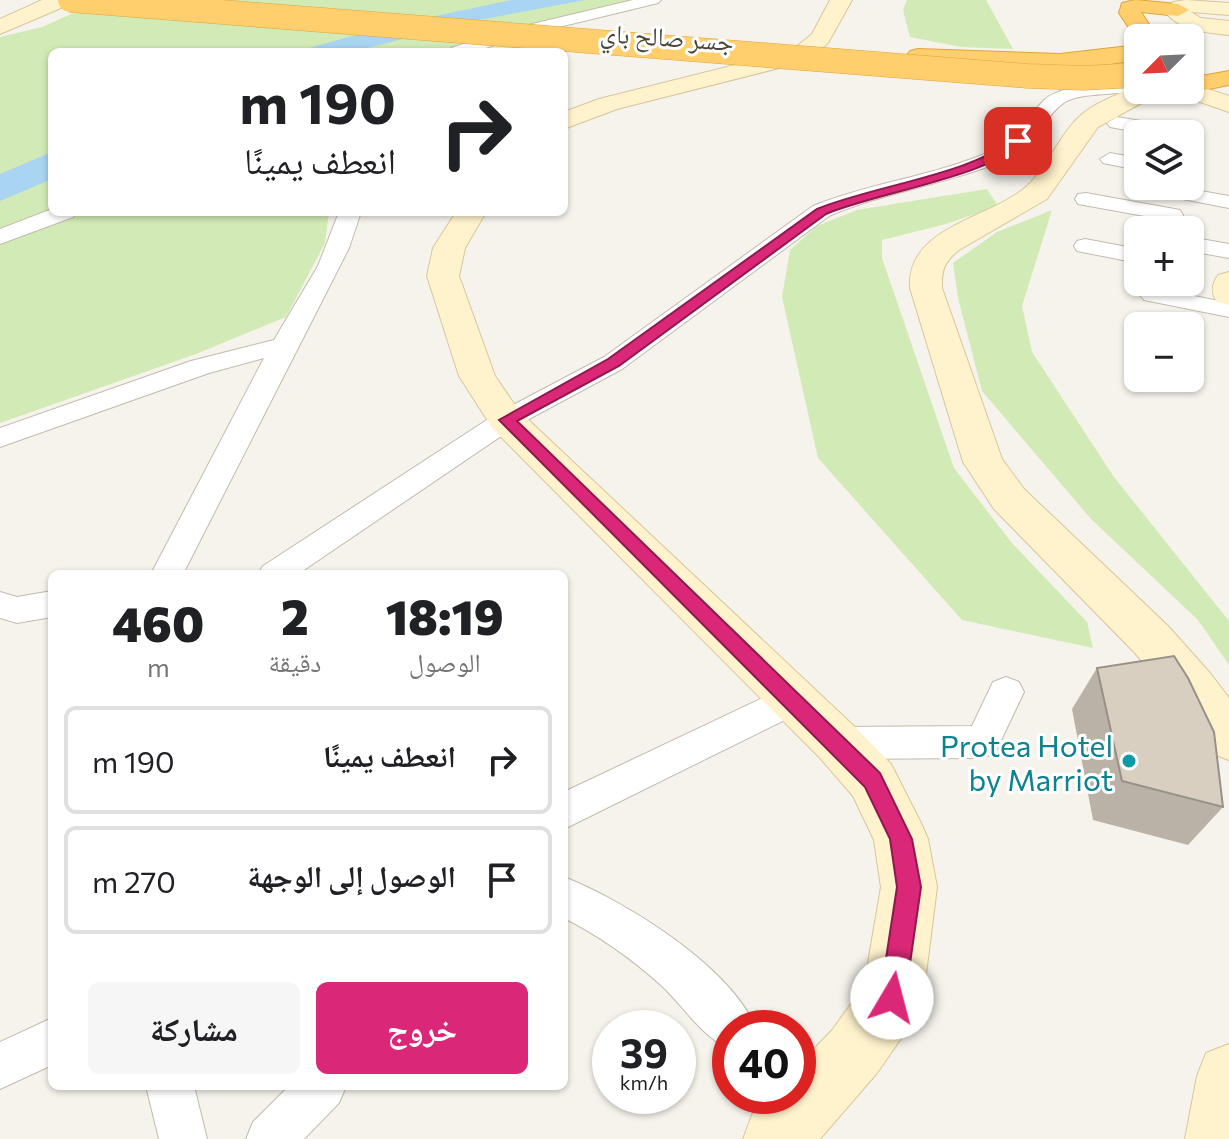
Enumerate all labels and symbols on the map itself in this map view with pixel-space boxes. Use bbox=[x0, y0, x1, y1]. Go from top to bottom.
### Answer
street label: جسر صالح باي bbox=[599, 16, 735, 63]
north arrow bbox=[1124, 24, 1204, 104]
pin bbox=[984, 107, 1052, 175]
place label: Protea Hotel by Marriot bbox=[940, 726, 1113, 797]
marker: Protea Hotel by Marriot bbox=[1120, 752, 1138, 770]
position arrow bbox=[850, 956, 934, 1040]
speed limit sign: 40 bbox=[712, 1010, 816, 1114]

